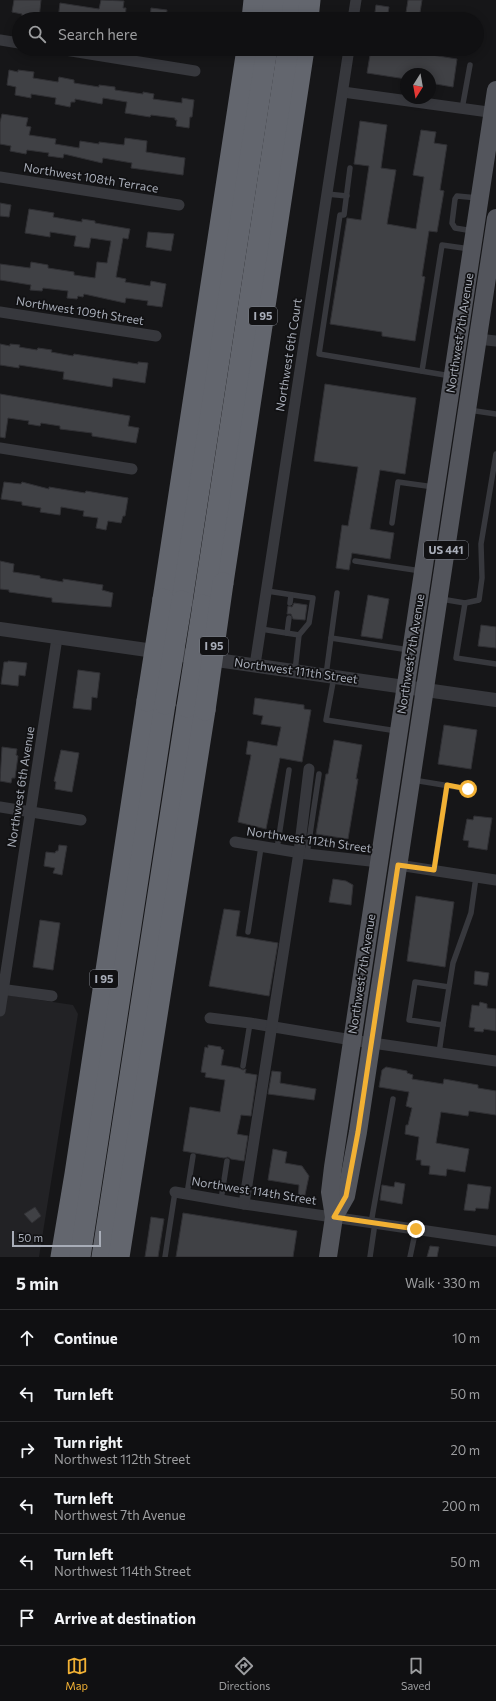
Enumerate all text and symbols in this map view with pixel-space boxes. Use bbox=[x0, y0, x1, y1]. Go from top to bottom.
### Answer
search box bbox=[12, 12, 484, 56]
icon: search bbox=[26, 23, 48, 45]
text: Search here bbox=[58, 25, 137, 43]
north arrow bbox=[400, 68, 436, 104]
street label: Northwest 108th Terrace bbox=[23, 159, 160, 195]
street label: Northwest 7th Avenue bbox=[443, 272, 475, 394]
street label: Northwest 109th Street bbox=[15, 293, 145, 327]
street label: Northwest 6th Court bbox=[272, 297, 304, 412]
road number: I 95 bbox=[249, 307, 277, 325]
road number: US 441 bbox=[424, 541, 468, 559]
street label: Northwest 7th Avenue bbox=[394, 593, 426, 715]
road number: I 95 bbox=[200, 637, 228, 655]
street label: Northwest 111th Street bbox=[234, 654, 359, 686]
street label: Northwest 6th Avenue bbox=[4, 725, 37, 848]
route start bbox=[459, 780, 477, 798]
street label: Northwest 112th Street bbox=[246, 823, 373, 855]
street label: Northwest 7th Avenue bbox=[345, 913, 377, 1035]
road number: I 95 bbox=[90, 970, 118, 988]
street label: Northwest 114th Street bbox=[191, 1173, 318, 1207]
route end bbox=[407, 1220, 425, 1238]
scale bar bbox=[12, 1229, 101, 1248]
text: 50 m bbox=[18, 1231, 43, 1244]
text: 5 min bbox=[16, 1273, 59, 1294]
text: Walk · 330 m bbox=[405, 1275, 480, 1291]
icon: ahead bbox=[16, 1327, 38, 1349]
text: Continue bbox=[54, 1329, 118, 1347]
text: 10 m bbox=[452, 1330, 480, 1346]
icon: left bbox=[16, 1383, 38, 1405]
text: Turn left bbox=[54, 1385, 113, 1403]
text: 50 m bbox=[450, 1386, 480, 1402]
text: Turn right bbox=[54, 1433, 123, 1451]
icon: right bbox=[16, 1439, 38, 1461]
text: 20 m bbox=[451, 1442, 480, 1458]
text: Northwest 112th Street bbox=[54, 1451, 190, 1467]
text: Turn left bbox=[54, 1489, 113, 1507]
icon: left bbox=[16, 1495, 38, 1517]
text: 200 m bbox=[442, 1498, 480, 1514]
text: Northwest 7th Avenue bbox=[54, 1507, 186, 1523]
text: Turn left bbox=[54, 1545, 113, 1563]
icon: left bbox=[16, 1551, 38, 1573]
text: 50 m bbox=[450, 1554, 480, 1570]
text: Northwest 114th Street bbox=[54, 1563, 191, 1579]
icon: arrive bbox=[16, 1607, 38, 1629]
text: Arrive at destination bbox=[54, 1609, 196, 1627]
tab: Map bbox=[65, 1655, 88, 1692]
tab: Directions bbox=[219, 1655, 270, 1692]
tab: Saved bbox=[401, 1655, 431, 1692]

